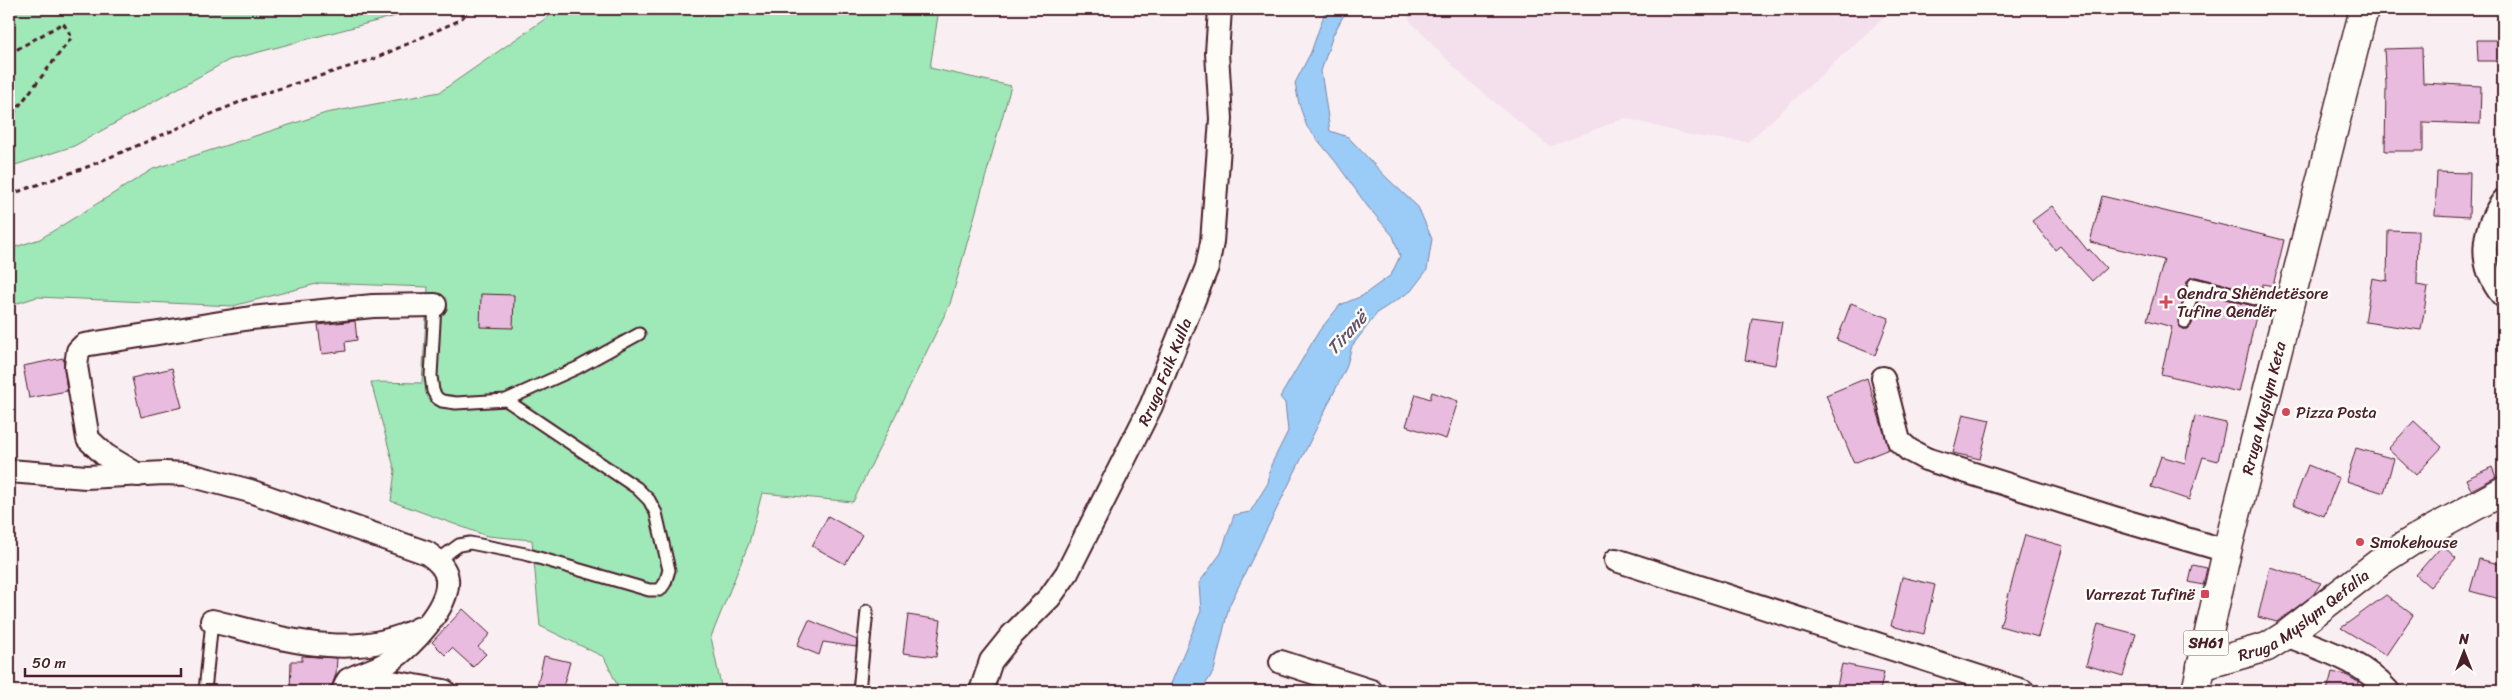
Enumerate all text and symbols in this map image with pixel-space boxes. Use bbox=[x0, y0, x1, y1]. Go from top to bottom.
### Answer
place label: Qendra Shëndetësore Tufine Qendër bbox=[2177, 279, 2329, 326]
marker: Qendra Shëndetësore Tufine Qendër bbox=[2159, 295, 2173, 309]
water label: Tiranë bbox=[1318, 301, 1378, 362]
street label: Rruga Faik Kulla bbox=[1129, 313, 1200, 431]
street label: Rruga Myslym Keta bbox=[2233, 337, 2295, 478]
place label: Pizza Posta bbox=[2296, 398, 2376, 427]
marker: Pizza Posta bbox=[2280, 406, 2292, 418]
place label: Smokehouse bbox=[2370, 528, 2458, 557]
marker: Smokehouse bbox=[2354, 536, 2366, 548]
street label: Rruga Myslym Qefalia bbox=[2234, 561, 2376, 670]
place label: Varrezat Tufinë bbox=[2086, 580, 2196, 609]
marker: Varrezat Tufinë bbox=[2199, 588, 2211, 600]
text: N bbox=[2458, 627, 2469, 652]
north arrow bbox=[2440, 628, 2490, 678]
road number: SH61 bbox=[2184, 630, 2228, 656]
scale bar bbox=[25, 645, 181, 677]
text: 50 m bbox=[32, 650, 67, 676]

